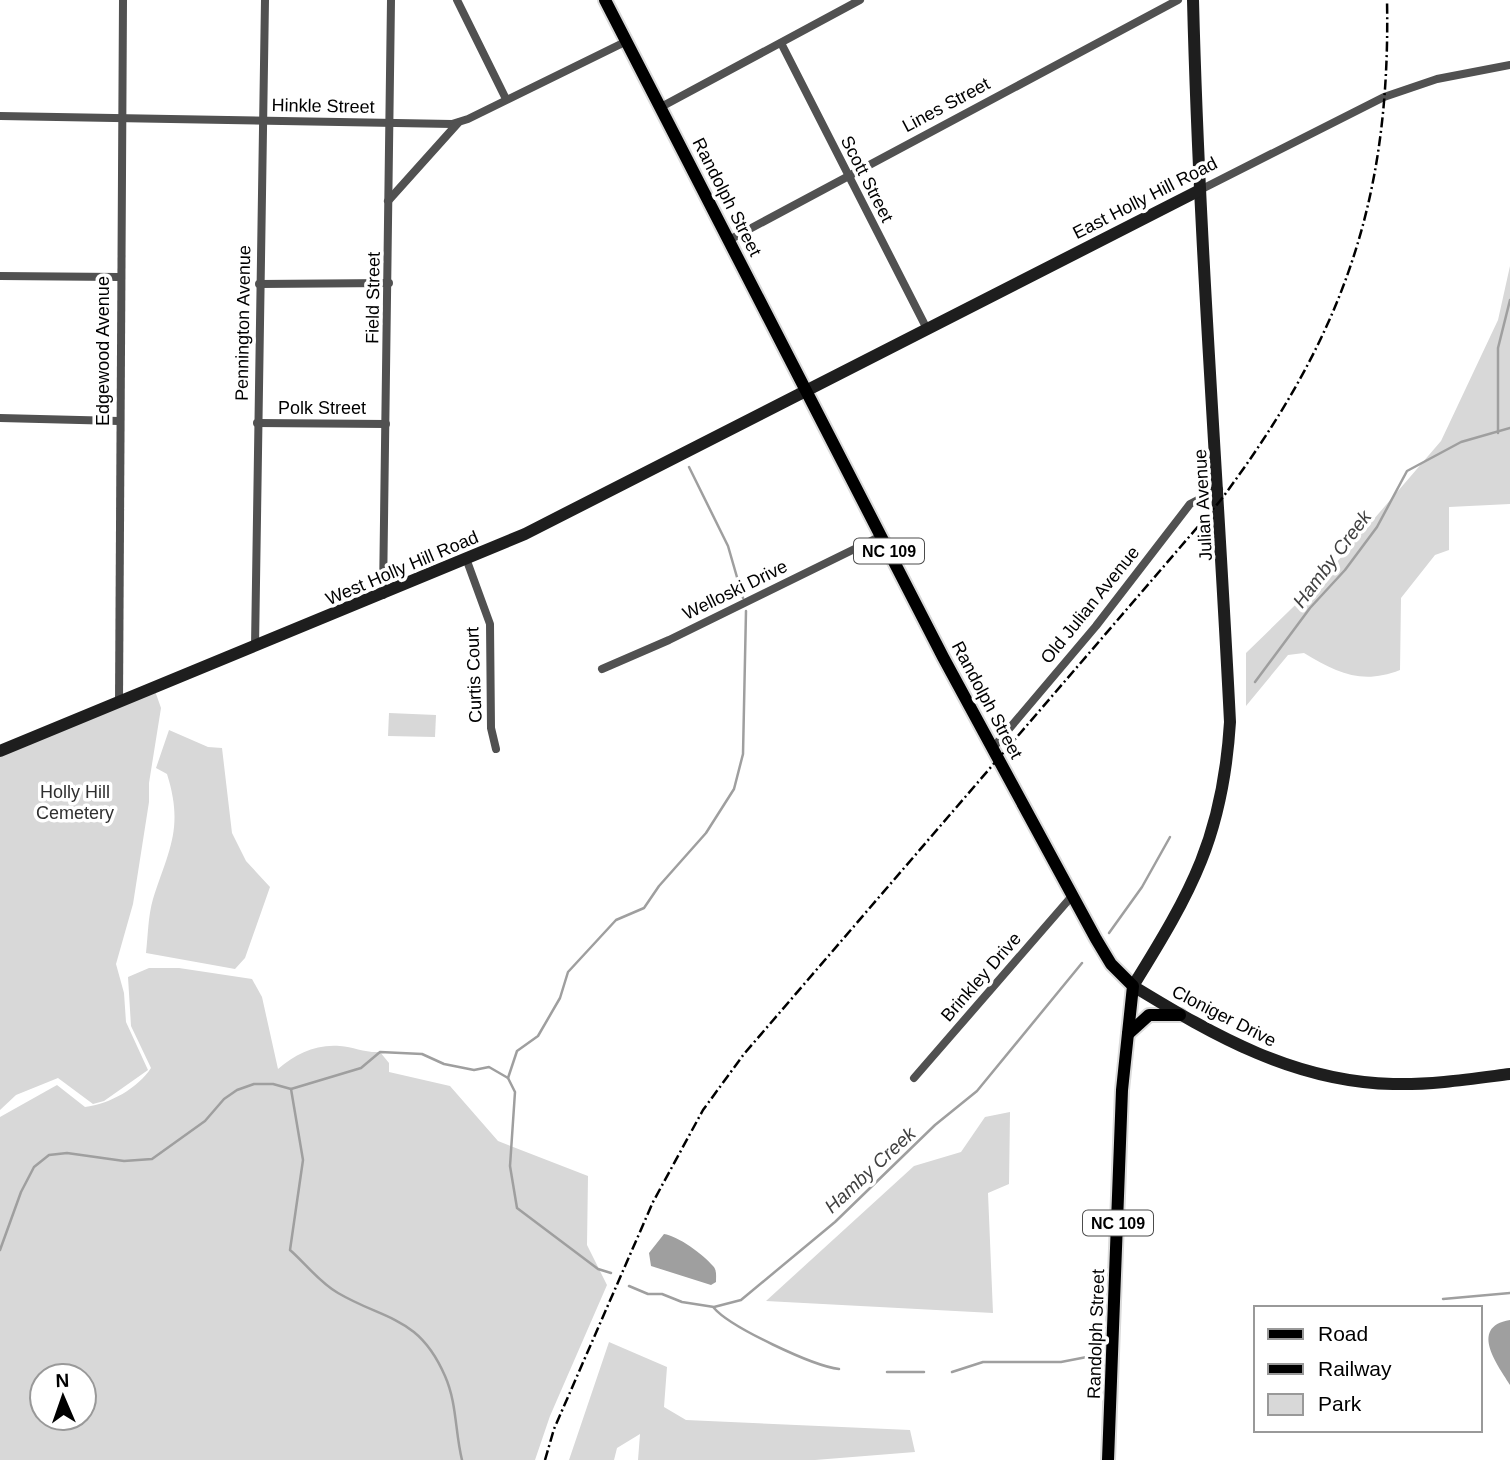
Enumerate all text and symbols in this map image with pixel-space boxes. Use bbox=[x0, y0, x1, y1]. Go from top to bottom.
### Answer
street label: Lines Street bbox=[899, 74, 993, 136]
street label: Hinkle Street bbox=[271, 95, 375, 117]
street label: Scott Street bbox=[837, 133, 897, 225]
street label: Randolph Street bbox=[689, 135, 765, 259]
street label: East Holly Hill Road bbox=[1070, 153, 1220, 243]
street label: Pennington Avenue bbox=[232, 245, 254, 401]
street label: Field Street bbox=[362, 252, 384, 344]
street label: Edgewood Avenue bbox=[93, 276, 113, 426]
street label: Polk Street bbox=[278, 398, 366, 418]
street label: Julian Avenue bbox=[1190, 449, 1216, 561]
water label: Hamby Creek bbox=[1289, 505, 1376, 612]
street label: West Holly Hill Road bbox=[323, 527, 481, 609]
road number: NC 109 bbox=[854, 538, 924, 564]
street label: Old Julian Avenue bbox=[1037, 542, 1143, 668]
street label: Welloski Drive bbox=[680, 556, 790, 624]
street label: Curtis Court bbox=[462, 627, 486, 723]
street label: Randolph Street bbox=[948, 638, 1026, 762]
park label: Holly Hill Cemetery bbox=[36, 782, 114, 823]
street label: Brinkley Drive bbox=[937, 929, 1025, 1025]
street label: Cloniger Drive bbox=[1169, 981, 1279, 1051]
water label: Hamby Creek bbox=[820, 1122, 921, 1217]
road number: NC 109 bbox=[1083, 1210, 1153, 1236]
street label: Randolph Street bbox=[1084, 1269, 1108, 1399]
legend bbox=[1254, 1306, 1482, 1432]
text: Road bbox=[1318, 1322, 1368, 1345]
text: Railway bbox=[1318, 1357, 1392, 1380]
north arrow bbox=[28, 1362, 98, 1432]
text: N bbox=[55, 1370, 70, 1391]
text: Park bbox=[1318, 1392, 1362, 1415]

